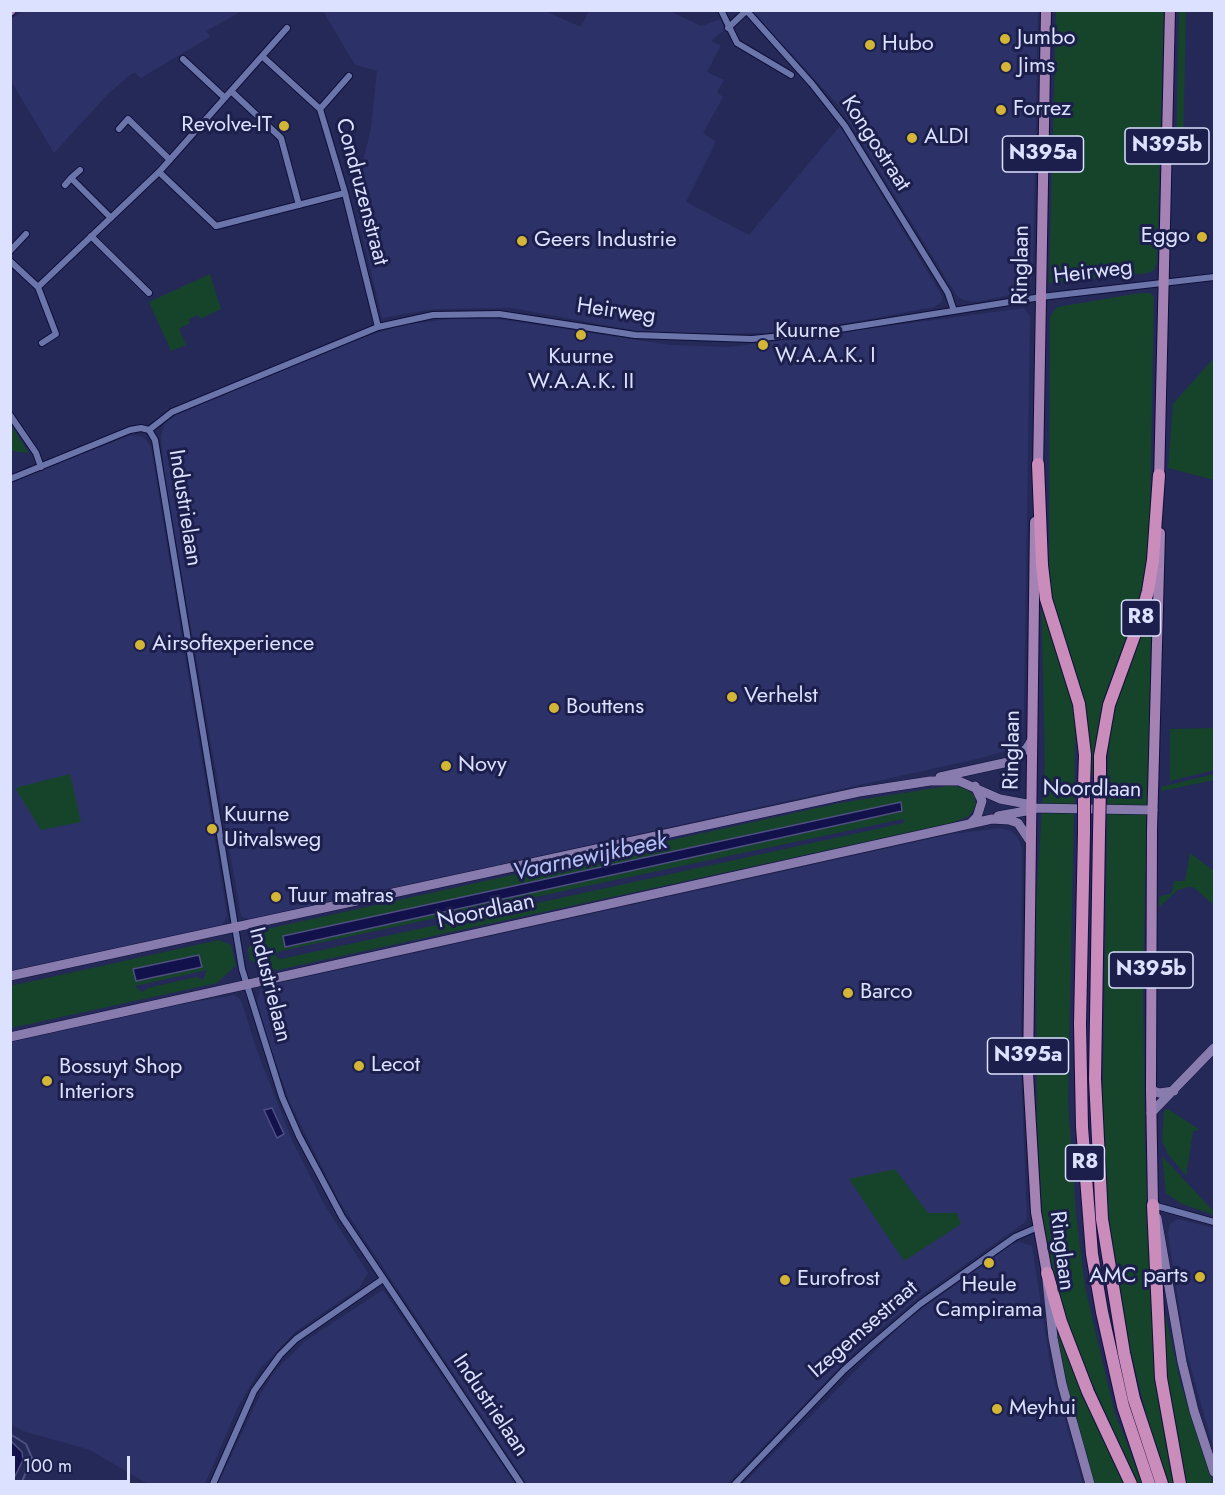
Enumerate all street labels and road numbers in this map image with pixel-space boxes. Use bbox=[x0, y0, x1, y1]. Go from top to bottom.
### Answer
street label: Kongostraat bbox=[835, 92, 915, 196]
street label: Condruzenstraat bbox=[329, 116, 393, 268]
road number: N395b bbox=[1125, 128, 1209, 164]
road number: N395a bbox=[1002, 136, 1084, 172]
street label: Ringlaan bbox=[1008, 225, 1036, 305]
street label: Heirweg bbox=[1052, 255, 1134, 291]
street label: Heirweg bbox=[575, 293, 657, 331]
street label: Industrielaan bbox=[162, 448, 206, 568]
road number: R8 bbox=[1122, 600, 1160, 636]
street label: Ringlaan bbox=[999, 710, 1027, 790]
street label: Noordlaan bbox=[1042, 776, 1142, 804]
street label: Noordlaan bbox=[435, 889, 537, 935]
street label: Industrielaan bbox=[242, 925, 296, 1045]
road number: N395b bbox=[1109, 952, 1193, 988]
road number: N395a bbox=[988, 1038, 1068, 1074]
road number: R8 bbox=[1066, 1145, 1104, 1181]
street label: Ringlaan bbox=[1043, 1210, 1079, 1292]
street label: Izegemsestraat bbox=[804, 1275, 924, 1385]
street label: Industrielaan bbox=[446, 1350, 534, 1462]

